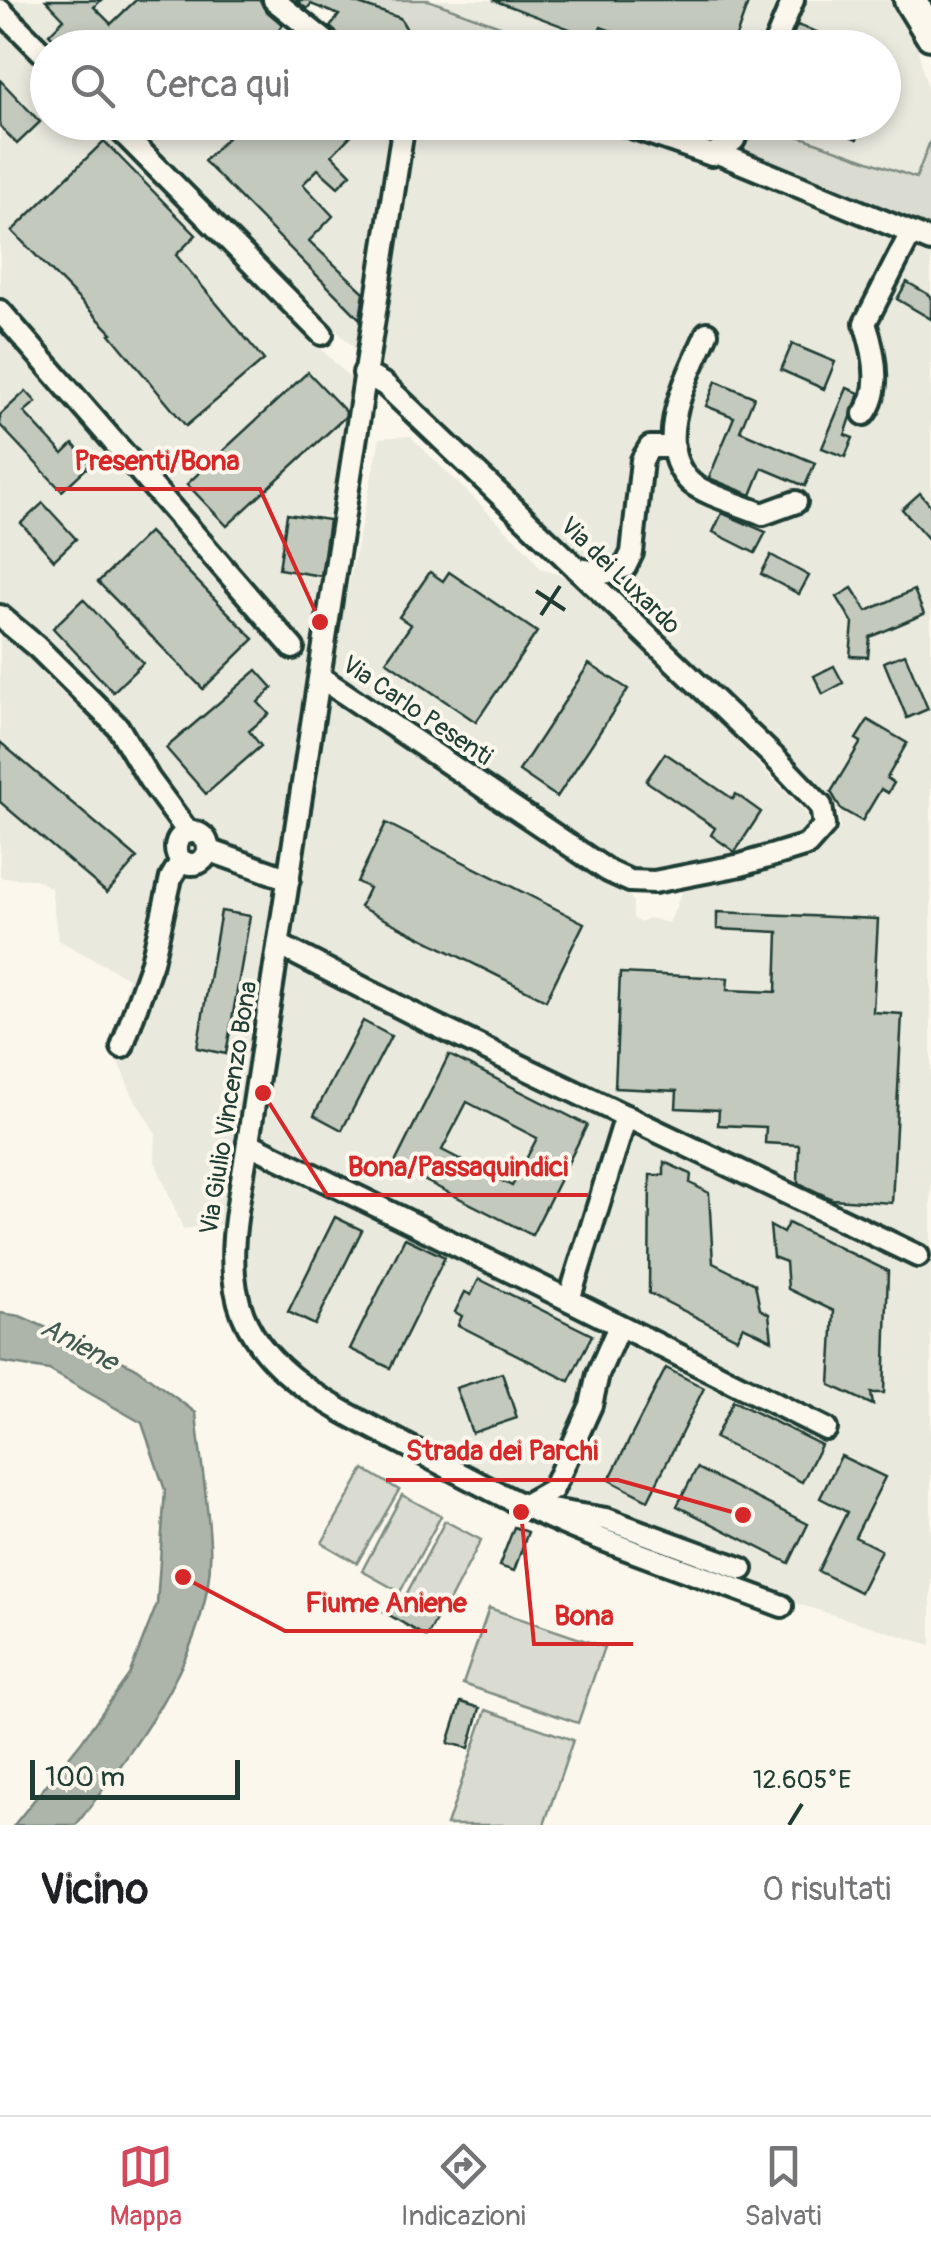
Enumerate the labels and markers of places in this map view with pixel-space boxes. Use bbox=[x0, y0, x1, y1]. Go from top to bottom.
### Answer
callout: Presenti/Bona bbox=[55, 431, 260, 489]
callout: Bona/Passaquindici bbox=[327, 1137, 588, 1195]
callout: Strada dei Parchi bbox=[386, 1422, 618, 1480]
callout: Fiume Aniene bbox=[285, 1573, 487, 1631]
callout: Bona bbox=[534, 1586, 633, 1644]

